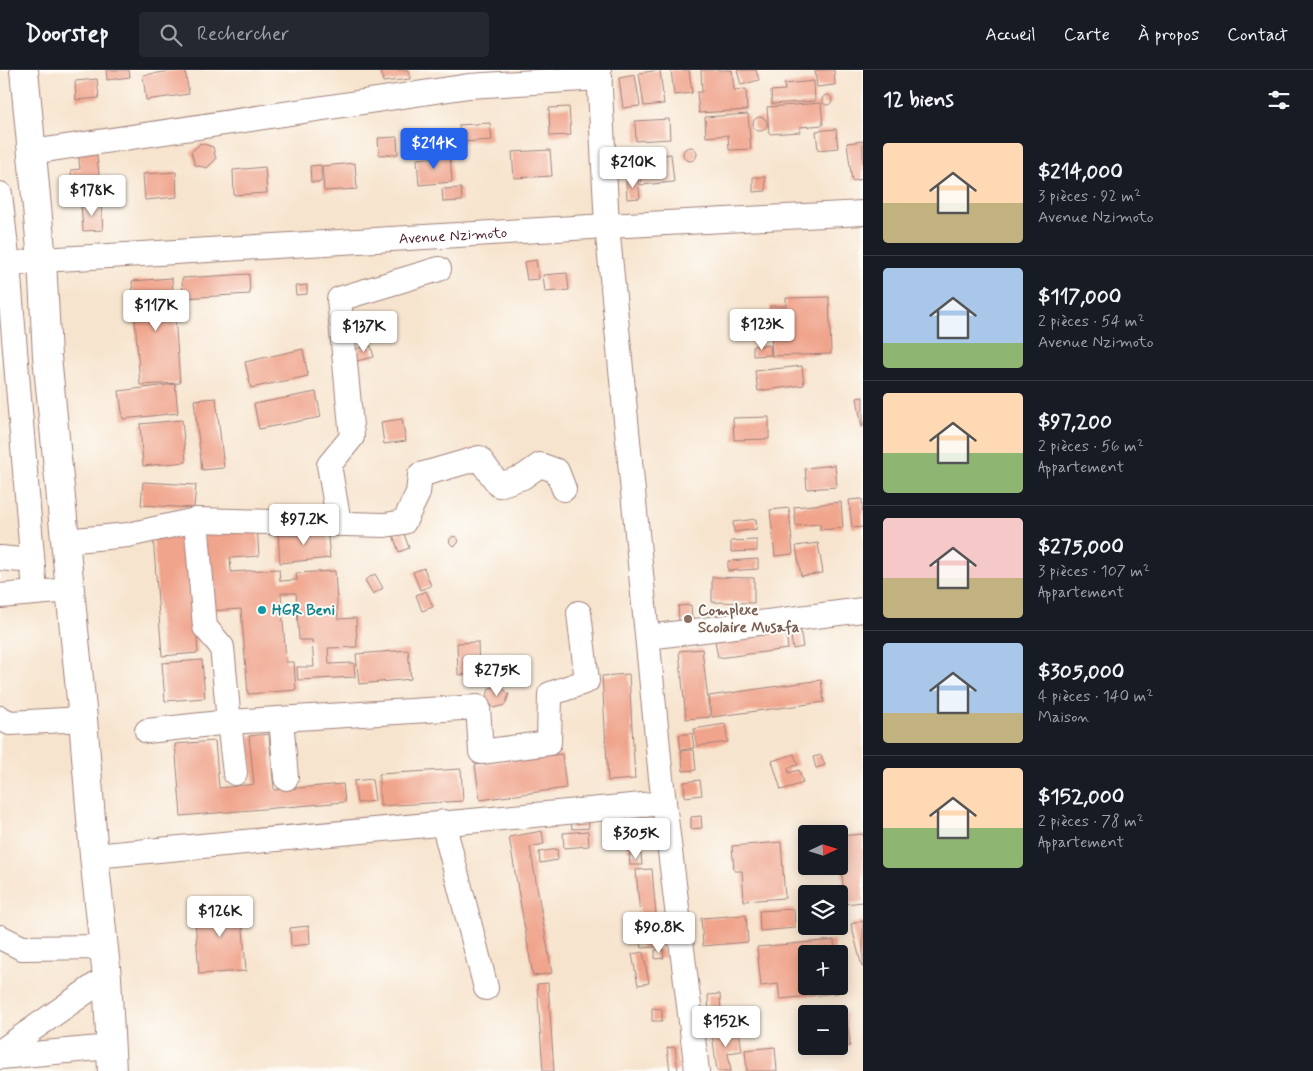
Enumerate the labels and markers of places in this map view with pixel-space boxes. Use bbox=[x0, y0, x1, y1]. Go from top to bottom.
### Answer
pin: $214K bbox=[399, 128, 469, 170]
pin: $210K bbox=[598, 146, 668, 189]
pin: $178K bbox=[57, 174, 127, 217]
pin: $117K bbox=[121, 290, 191, 332]
pin: $123K bbox=[727, 308, 797, 351]
pin: $137K bbox=[329, 310, 399, 353]
pin: $97.2K bbox=[263, 504, 345, 546]
place label: HGR Beni bbox=[272, 601, 335, 621]
place label: Complexe Scolaire Musafa bbox=[698, 601, 800, 638]
marker: HGR Beni bbox=[256, 604, 268, 616]
marker: Complexe Scolaire Musafa bbox=[682, 613, 694, 625]
pin: $275K bbox=[462, 654, 532, 697]
pin: $305K bbox=[601, 818, 671, 860]
pin: $126K bbox=[185, 896, 255, 938]
pin: $90.8K bbox=[618, 912, 700, 954]
pin: $152K bbox=[691, 1006, 761, 1048]

